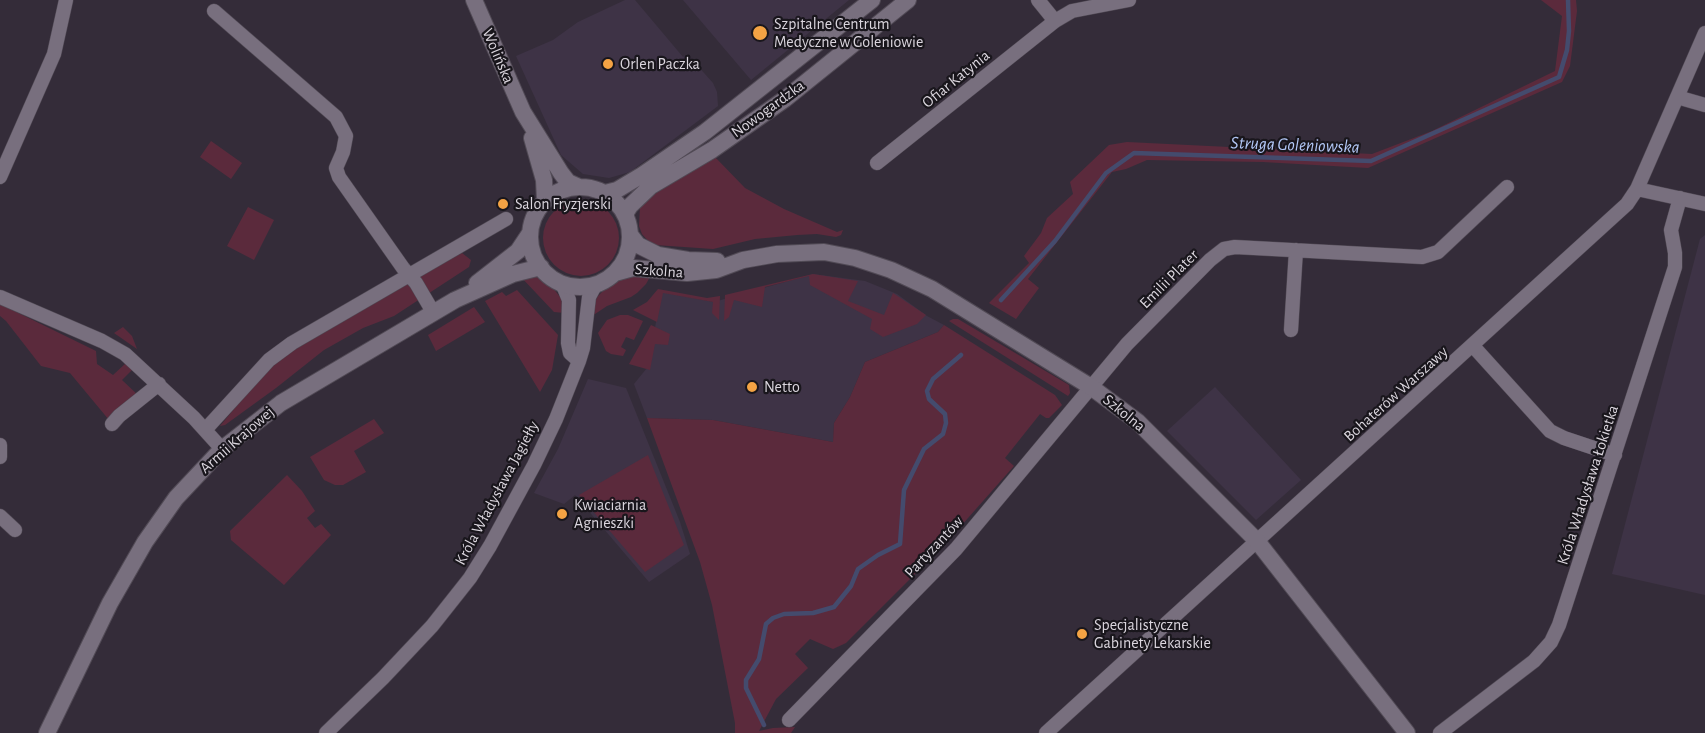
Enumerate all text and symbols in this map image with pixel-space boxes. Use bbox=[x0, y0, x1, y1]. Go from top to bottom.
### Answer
place label: Szpitalne Centrum Medyczne w Goleniowie bbox=[774, 14, 923, 52]
marker: Szpitalne Centrum Medyczne w Goleniowie bbox=[751, 24, 769, 42]
street label: Wolińska bbox=[478, 26, 518, 86]
street label: Ofiar Katynia bbox=[918, 46, 994, 112]
place label: Orlen Paczka bbox=[620, 54, 700, 74]
marker: Orlen Paczka bbox=[601, 57, 615, 71]
street label: Nowogardzka bbox=[728, 76, 808, 142]
water label: Struga Goleniowska bbox=[1230, 132, 1360, 158]
place label: Salon Fryzjerski bbox=[515, 194, 611, 214]
marker: Salon Fryzjerski bbox=[496, 197, 510, 211]
street label: Emilii Plater bbox=[1135, 245, 1203, 313]
street label: Szkolna bbox=[634, 260, 684, 282]
street label: Bohaterów Warszawy bbox=[1340, 342, 1452, 446]
place label: Netto bbox=[764, 377, 800, 397]
marker: Netto bbox=[745, 380, 759, 394]
street label: Szkolna bbox=[1099, 390, 1149, 436]
street label: Armii Krajowej bbox=[196, 402, 278, 478]
street label: Króla Władysława Łokietka bbox=[1553, 403, 1623, 567]
street label: Króla Władysława Jagiełły bbox=[451, 418, 543, 568]
place label: Kwiaciarnia Agnieszki bbox=[574, 495, 646, 533]
marker: Kwiaciarnia Agnieszki bbox=[555, 507, 569, 521]
street label: Partyzantów bbox=[901, 512, 967, 582]
place label: Specjalistyczne Gabinety Lekarskie bbox=[1094, 615, 1211, 653]
marker: Specjalistyczne Gabinety Lekarskie bbox=[1075, 627, 1089, 641]

